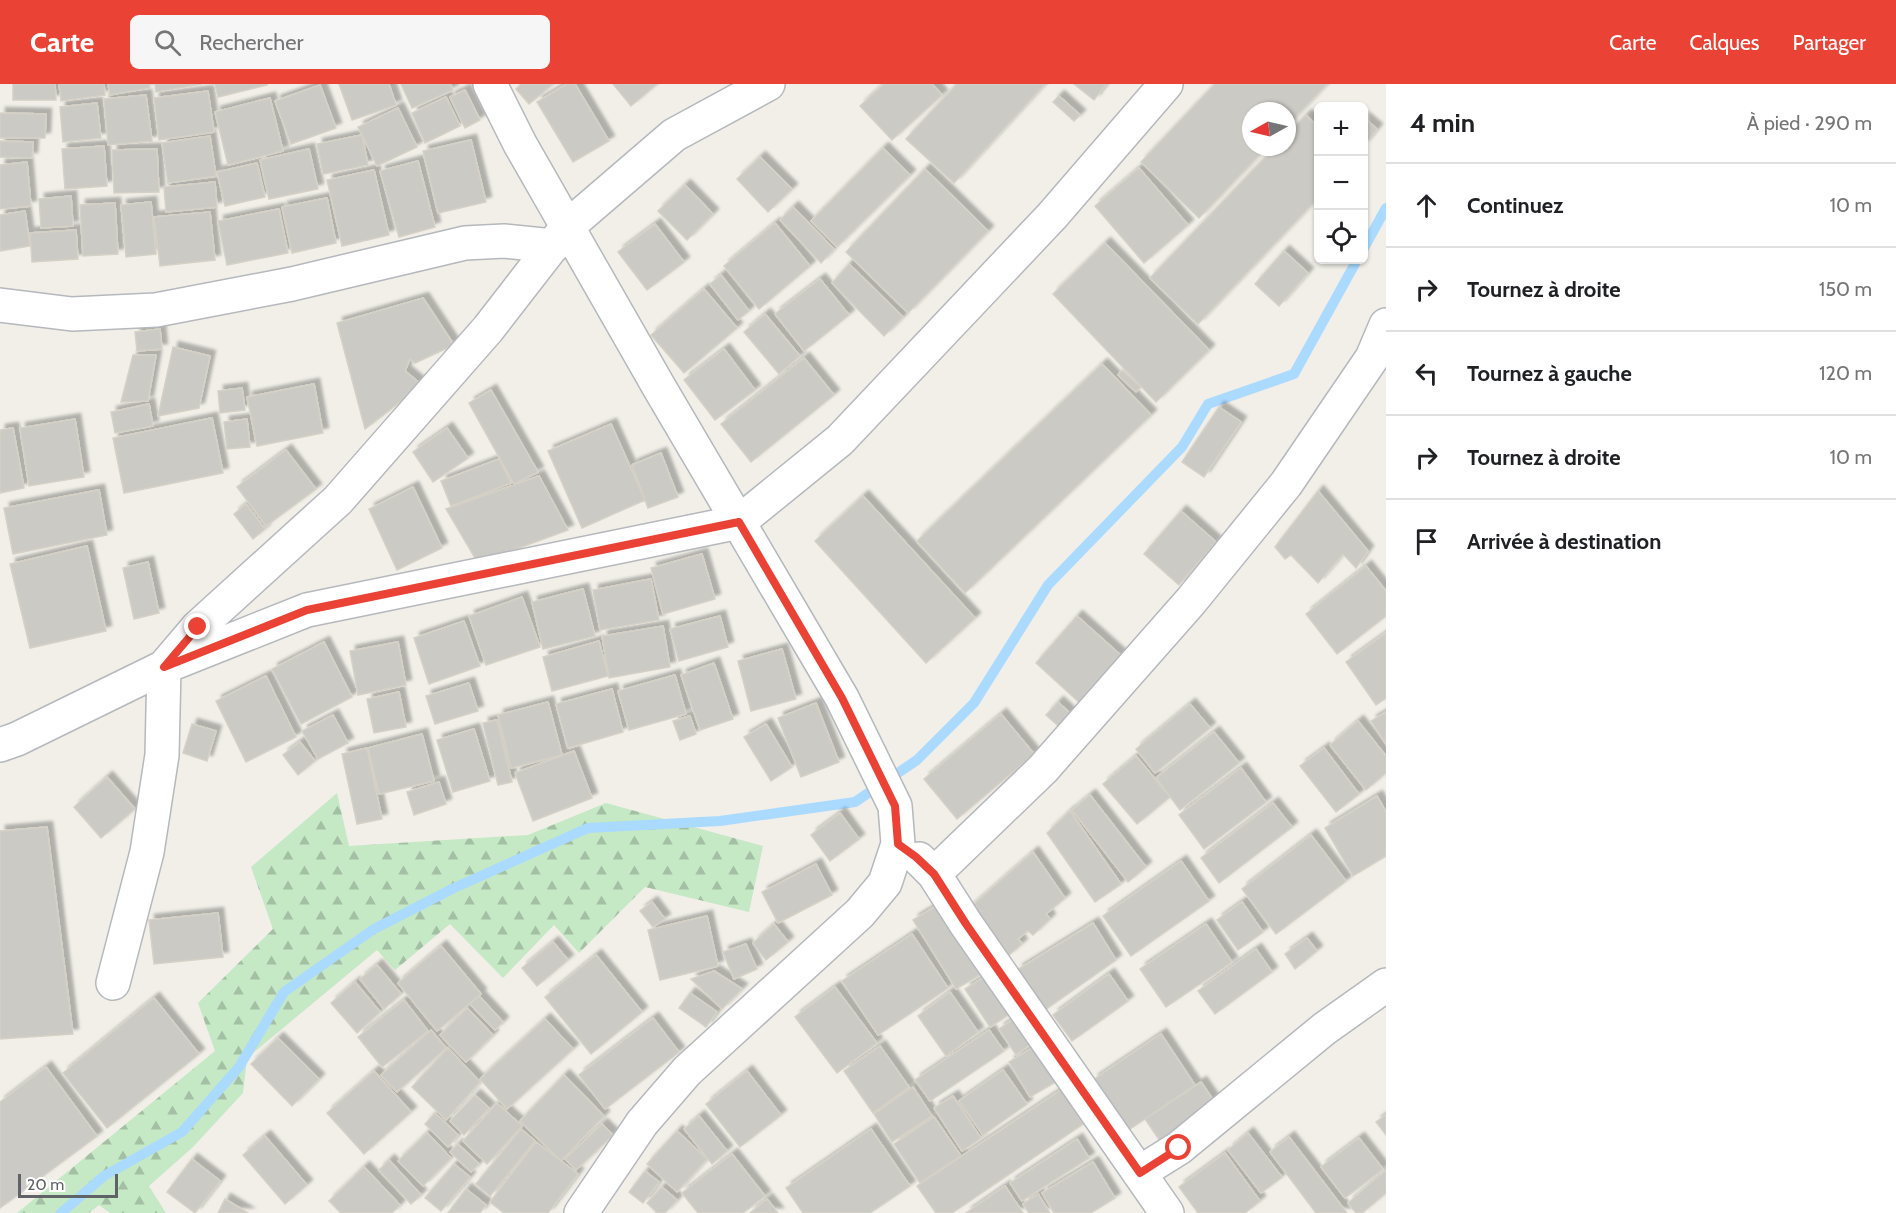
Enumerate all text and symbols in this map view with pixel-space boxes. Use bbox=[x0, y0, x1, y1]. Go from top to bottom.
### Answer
search box bbox=[130, 15, 550, 69]
text: Carte bbox=[30, 25, 94, 59]
icon: search bbox=[151, 26, 184, 59]
text: Rechercher bbox=[199, 29, 303, 56]
text: Carte bbox=[1609, 30, 1657, 55]
text: Calques bbox=[1690, 30, 1760, 55]
text: Partager bbox=[1793, 30, 1866, 55]
north arrow bbox=[1242, 102, 1296, 156]
map controls bbox=[1314, 102, 1368, 264]
button: + bbox=[1314, 102, 1368, 156]
text: 4 min bbox=[1410, 107, 1475, 139]
text: À pied · 290 m bbox=[1747, 111, 1872, 135]
button: − bbox=[1314, 156, 1368, 210]
icon: ahead bbox=[1410, 189, 1443, 222]
text: Continuez bbox=[1467, 192, 1564, 219]
text: 10 m bbox=[1829, 193, 1872, 217]
button: locate bbox=[1314, 210, 1368, 264]
icon: right bbox=[1410, 273, 1443, 306]
text: Tournez à droite bbox=[1467, 276, 1621, 303]
text: 150 m bbox=[1819, 277, 1872, 301]
icon: left bbox=[1410, 357, 1443, 390]
text: Tournez à gauche bbox=[1467, 360, 1632, 387]
text: 120 m bbox=[1819, 361, 1872, 385]
icon: right bbox=[1410, 441, 1443, 474]
text: Tournez à droite bbox=[1467, 444, 1621, 471]
text: 10 m bbox=[1829, 445, 1872, 469]
icon: arrive bbox=[1410, 525, 1443, 558]
text: Arrivée à destination bbox=[1467, 528, 1661, 555]
route end bbox=[184, 613, 210, 639]
route start bbox=[1165, 1134, 1191, 1160]
scale bar bbox=[18, 1171, 118, 1198]
text: 20 m bbox=[27, 1175, 64, 1194]

